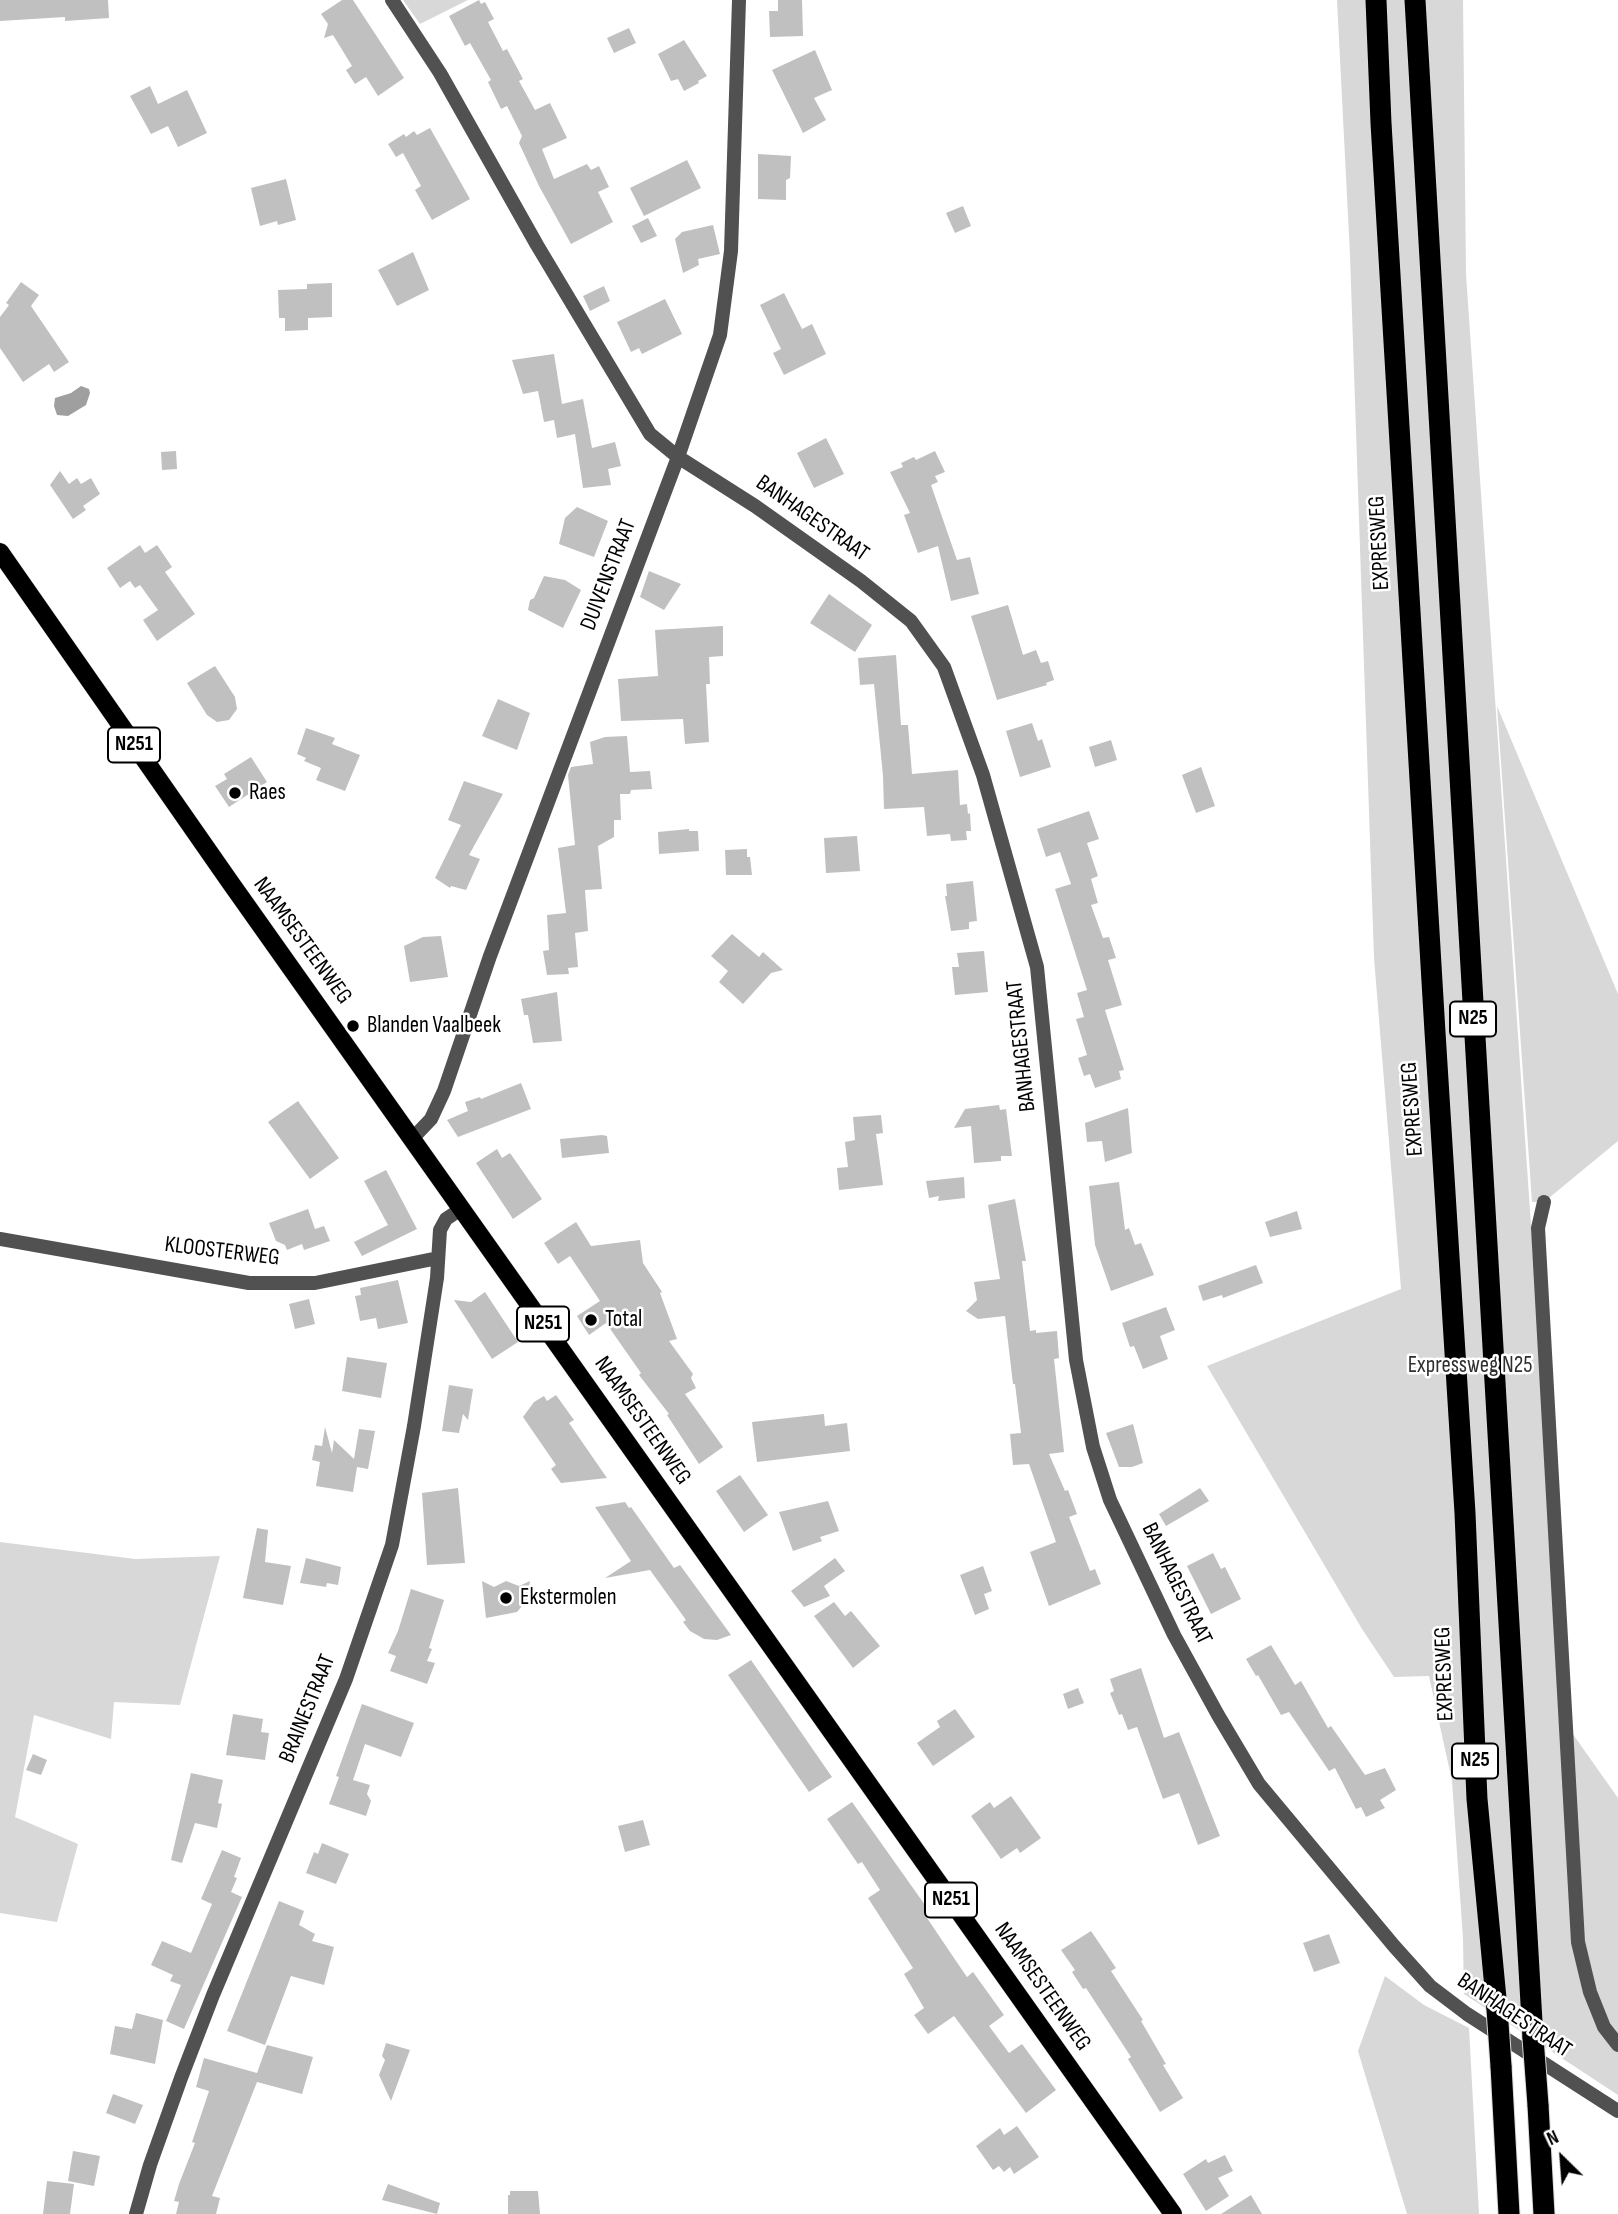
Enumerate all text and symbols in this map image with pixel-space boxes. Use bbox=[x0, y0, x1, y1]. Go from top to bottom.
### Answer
street label: BANHAGESTRAAT bbox=[750, 470, 874, 568]
street label: EXPRESWEG bbox=[1364, 495, 1396, 591]
street label: DUIVENSTRAAT bbox=[575, 516, 643, 634]
road number: N251 bbox=[108, 728, 160, 762]
place label: Raes bbox=[249, 779, 286, 807]
marker: Raes bbox=[227, 785, 243, 801]
street label: NAAMSESTEENWEG bbox=[247, 872, 357, 1010]
street label: BANHAGESTRAAT bbox=[1001, 979, 1043, 1113]
road number: N25 bbox=[1450, 1002, 1496, 1036]
place label: Blanden Vaalbeek bbox=[367, 1012, 501, 1040]
marker: Blanden Vaalbeek bbox=[345, 1018, 361, 1034]
street label: EXPRESWEG bbox=[1396, 1061, 1430, 1157]
street label: KLOOSTERWEG bbox=[163, 1231, 281, 1273]
road number: N251 bbox=[517, 1306, 569, 1342]
place label: Total bbox=[605, 1306, 642, 1334]
marker: Total bbox=[583, 1312, 599, 1328]
street label: NAAMSESTEENWEG bbox=[588, 1352, 696, 1490]
park label: Expressweg N25 bbox=[1408, 1352, 1532, 1380]
street label: BANHAGESTRAAT bbox=[1135, 1519, 1217, 1649]
place label: Ekstermolen bbox=[520, 1584, 617, 1612]
marker: Ekstermolen bbox=[498, 1590, 514, 1606]
street label: EXPRESWEG bbox=[1430, 1626, 1460, 1722]
street label: BRAINESTRAAT bbox=[274, 1651, 342, 1767]
road number: N25 bbox=[1452, 1744, 1498, 1778]
road number: N251 bbox=[925, 1882, 977, 1918]
street label: NAAMSESTEENWEG bbox=[988, 1918, 1096, 2056]
street label: BANHAGESTRAAT bbox=[1452, 1968, 1576, 2064]
north arrow bbox=[1527, 2123, 1597, 2193]
text: N bbox=[1543, 2126, 1562, 2151]

